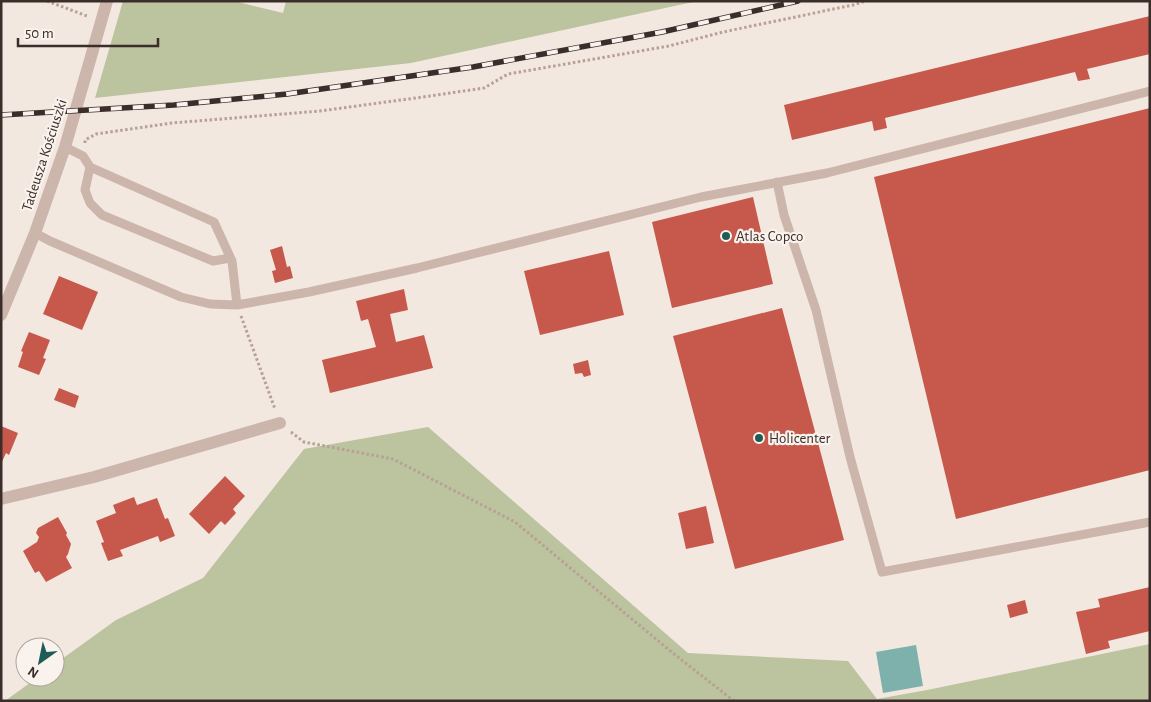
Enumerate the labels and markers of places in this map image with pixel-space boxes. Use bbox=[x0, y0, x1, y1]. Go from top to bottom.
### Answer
place label: Atlas Copco bbox=[736, 229, 803, 244]
marker: Atlas Copco bbox=[720, 230, 732, 242]
place label: Holicenter bbox=[769, 431, 831, 446]
marker: Holicenter bbox=[753, 432, 765, 444]

